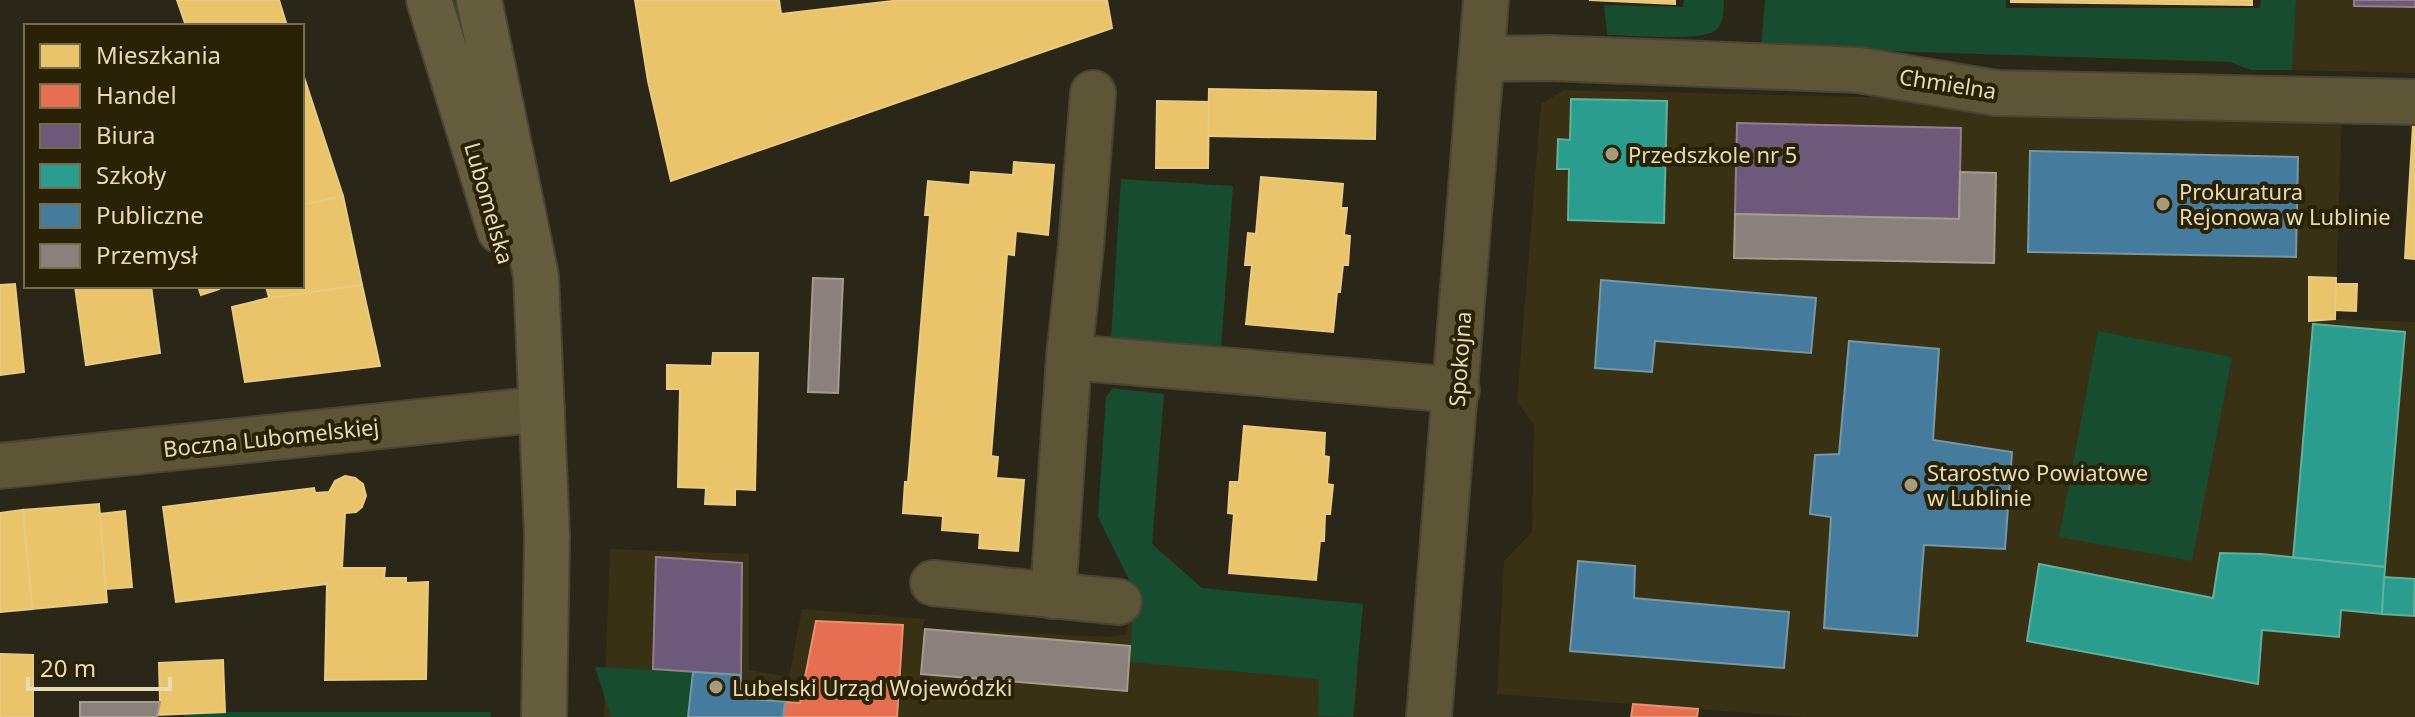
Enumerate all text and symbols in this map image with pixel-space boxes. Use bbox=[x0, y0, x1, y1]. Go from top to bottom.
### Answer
legend bbox=[24, 24, 304, 288]
text: Mieszkania bbox=[96, 38, 221, 71]
street label: Chmielna bbox=[1897, 61, 1999, 105]
text: Handel bbox=[96, 78, 177, 111]
text: Biura bbox=[96, 118, 156, 151]
street label: Lubomelska bbox=[458, 139, 522, 267]
place label: Przedszkole nr 5 bbox=[1628, 139, 1797, 169]
marker: Przedszkole nr 5 bbox=[1603, 145, 1621, 163]
text: Szkoły bbox=[96, 158, 167, 191]
place label: Prokuratura Rejonowa w Lublinie bbox=[2179, 176, 2391, 231]
marker: Prokuratura Rejonowa w Lublinie bbox=[2154, 195, 2172, 213]
text: Publiczne bbox=[96, 198, 204, 231]
text: Przemysł bbox=[96, 238, 198, 271]
street label: Spokojna bbox=[1441, 310, 1477, 408]
street label: Boczna Lubomelskiej bbox=[162, 411, 380, 463]
place label: Starostwo Powiatowe w Lublinie bbox=[1927, 457, 2148, 512]
marker: Starostwo Powiatowe w Lublinie bbox=[1902, 476, 1920, 494]
scale bar bbox=[28, 641, 170, 691]
text: 20 m bbox=[40, 651, 96, 684]
place label: Lubelski Urząd Wojewódzki bbox=[732, 672, 1012, 702]
marker: Lubelski Urząd Wojewódzki bbox=[707, 678, 725, 696]

